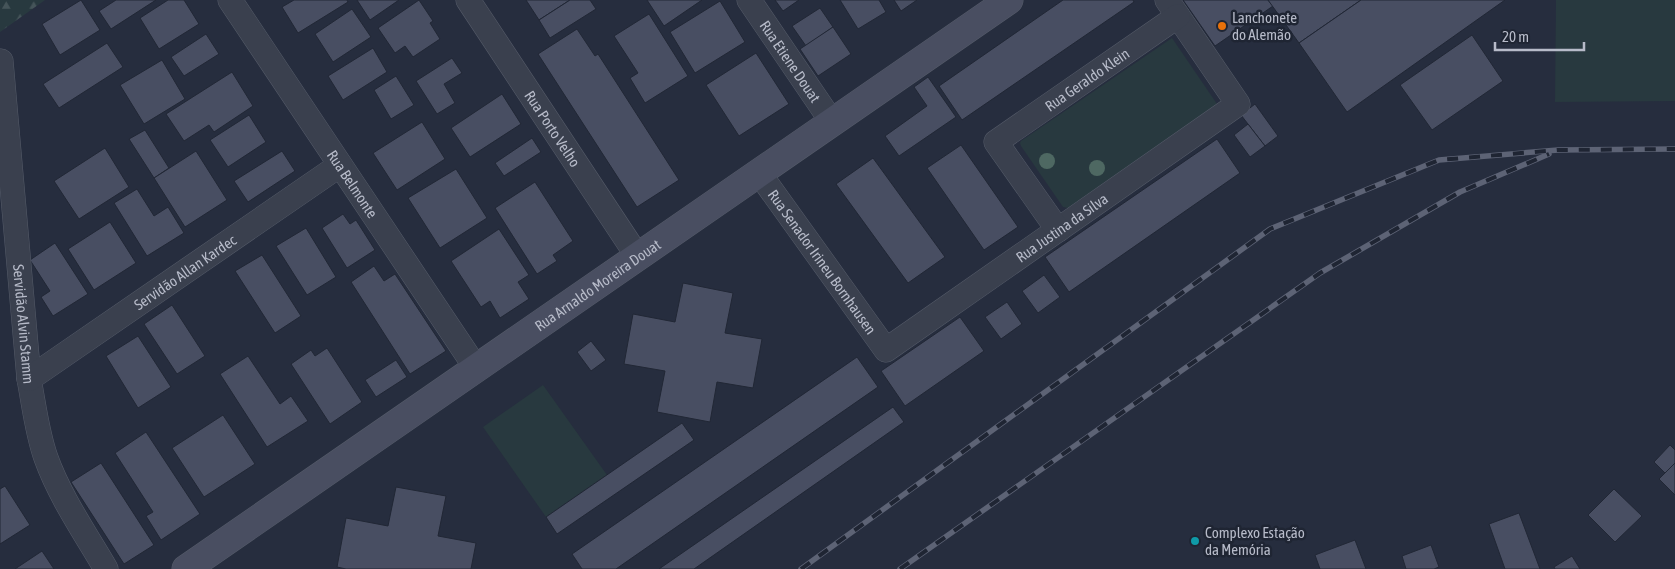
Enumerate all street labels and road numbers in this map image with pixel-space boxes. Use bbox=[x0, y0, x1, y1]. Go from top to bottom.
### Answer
street label: Rua Etiene Douat bbox=[757, 17, 824, 105]
street label: Rua Geraldo Klein bbox=[1041, 44, 1132, 114]
street label: Rua Porto Velho bbox=[522, 87, 584, 170]
street label: Rua Belmonte bbox=[324, 147, 382, 221]
street label: Rua Senador Irineu Bornhausen bbox=[765, 186, 880, 337]
street label: Rua Justina da Silva bbox=[1012, 189, 1111, 265]
street label: Servidão Allan Kardec bbox=[130, 231, 239, 313]
street label: Rua Arnaldo Moreira Douat bbox=[531, 235, 663, 334]
street label: Servidão Alvin Stamm bbox=[10, 264, 38, 384]

